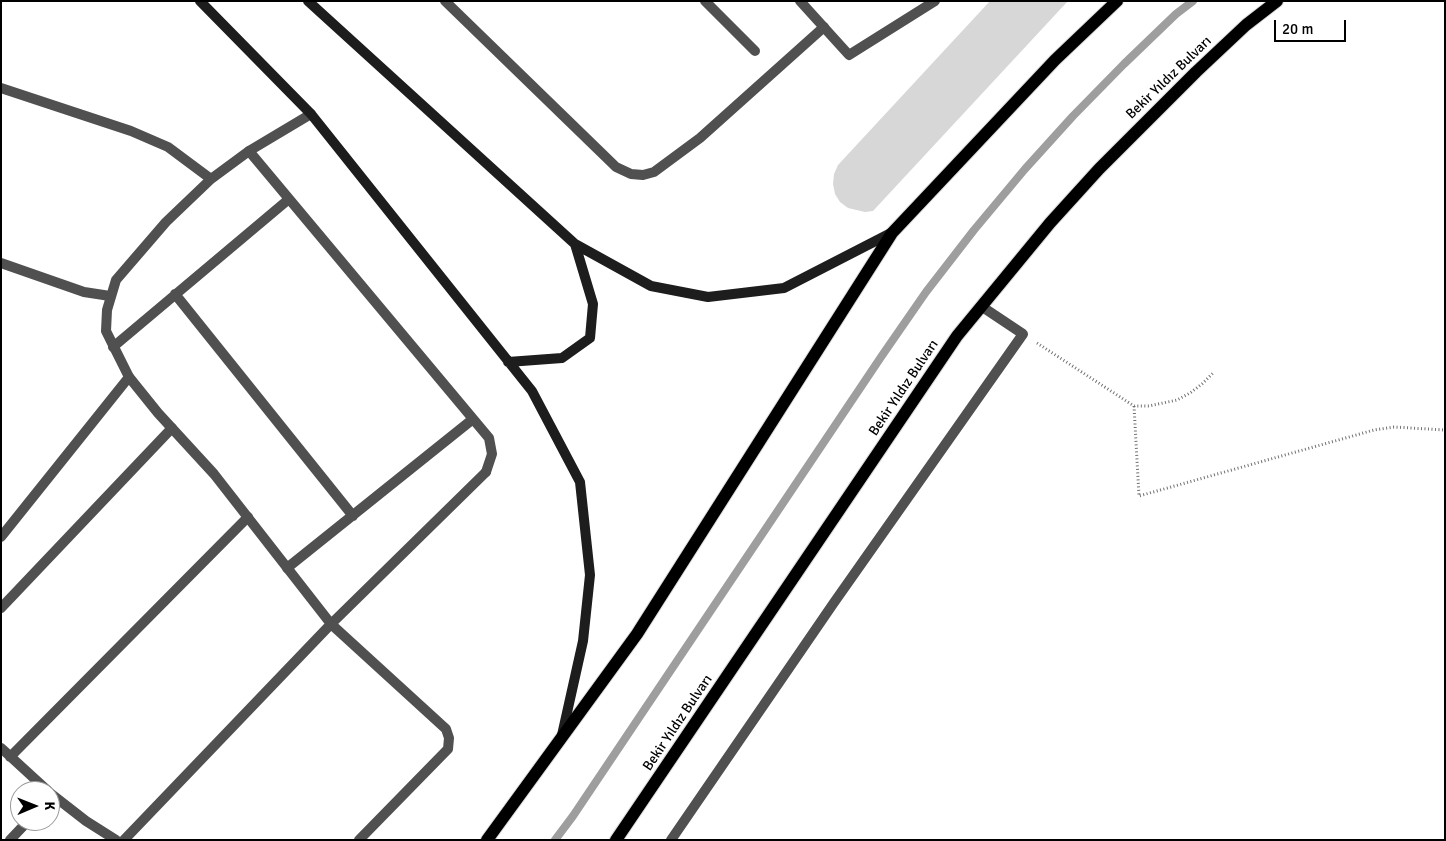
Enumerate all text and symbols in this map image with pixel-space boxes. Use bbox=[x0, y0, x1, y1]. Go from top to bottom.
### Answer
scale bar bbox=[1276, 10, 1348, 42]
text: 20 m bbox=[1282, 20, 1313, 38]
street label: Bekir Yıldız Bulvarı bbox=[1123, 33, 1215, 123]
street label: Bekir Yıldız Bulvarı bbox=[866, 337, 942, 439]
street label: Bekir Yıldız Bulvarı bbox=[640, 672, 716, 774]
north arrow bbox=[10, 781, 60, 831]
text: K bbox=[41, 801, 58, 810]

